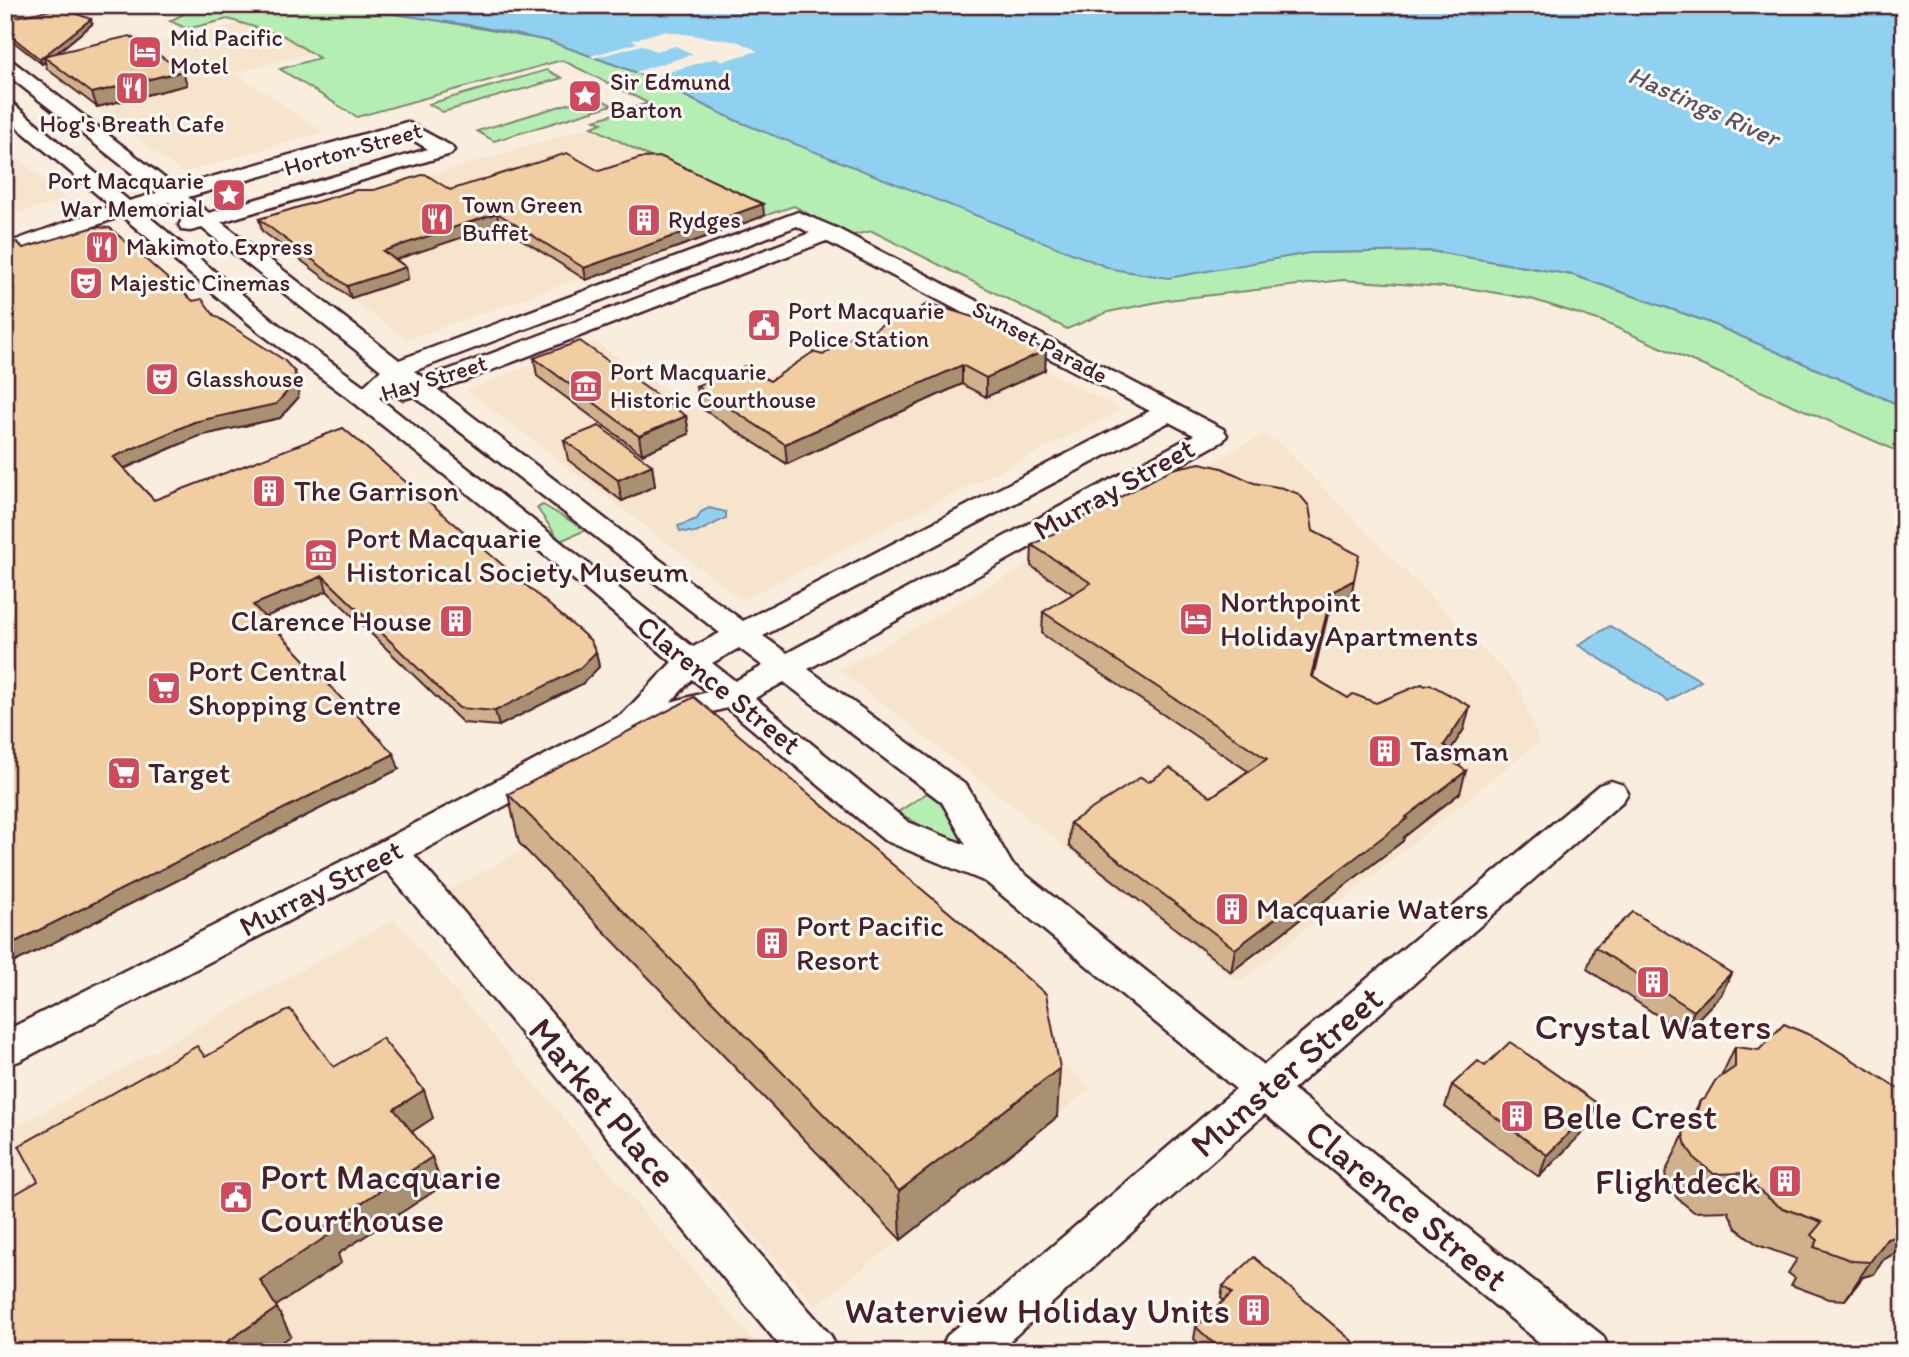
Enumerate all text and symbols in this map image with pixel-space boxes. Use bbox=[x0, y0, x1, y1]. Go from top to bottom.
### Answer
place label: Mid Pacific Motel bbox=[170, 23, 283, 80]
hotel icon: Mid Pacific Motel bbox=[126, 33, 164, 71]
water label: Hastings River bbox=[1623, 58, 1787, 155]
place label: Sir Edmund Barton bbox=[610, 67, 731, 124]
restaurant icon: Hog's Breath Cafe bbox=[113, 69, 151, 107]
place icon: Sir Edmund Barton bbox=[566, 77, 604, 115]
place label: Hog's Breath Cafe bbox=[40, 109, 224, 138]
street label: Horton Street bbox=[281, 115, 425, 182]
place label: Port Macquarie War Memorial bbox=[47, 166, 204, 223]
place icon: Port Macquarie War Memorial bbox=[210, 176, 248, 214]
place label: Town Green Buffet bbox=[462, 190, 583, 247]
restaurant icon: Town Green Buffet bbox=[418, 200, 456, 238]
building icon: Rydges bbox=[625, 201, 663, 239]
place label: Rydges bbox=[668, 205, 741, 234]
restaurant icon: Makimoto Express bbox=[83, 228, 121, 266]
place label: Makimoto Express bbox=[126, 232, 313, 261]
theatre icon: Majestic Cinemas bbox=[67, 264, 105, 302]
place label: Majestic Cinemas bbox=[110, 268, 290, 297]
street label: Sunset Parade bbox=[968, 294, 1113, 389]
place label: Port Macquarie Police Station bbox=[788, 296, 945, 353]
public building icon: Port Macquarie Police Station bbox=[745, 306, 783, 344]
street label: Hay Street bbox=[377, 348, 490, 407]
place label: Port Macquarie Historic Courthouse bbox=[610, 357, 816, 414]
theatre icon: Glasshouse bbox=[143, 360, 181, 398]
place label: Glasshouse bbox=[186, 364, 304, 393]
museum icon: Port Macquarie Historic Courthouse bbox=[567, 367, 605, 405]
street label: Murray Street bbox=[1027, 429, 1201, 548]
building icon: The Garrison bbox=[250, 472, 288, 510]
place label: The Garrison bbox=[294, 472, 459, 509]
place label: Port Macquarie Historical Society Museum bbox=[346, 519, 689, 590]
museum icon: Port Macquarie Historical Society Museum bbox=[302, 536, 340, 574]
place label: Northpoint Holiday Apartments bbox=[1220, 583, 1478, 654]
hotel icon: Northpoint Holiday Apartments bbox=[1177, 600, 1215, 638]
place label: Clarence House bbox=[230, 602, 432, 639]
building icon: Clarence House bbox=[437, 602, 475, 640]
street label: Clarence Street bbox=[630, 607, 809, 762]
place label: Port Central Shopping Centre bbox=[188, 652, 401, 723]
supermarket icon: Port Central Shopping Centre bbox=[145, 669, 183, 707]
building icon: Tasman bbox=[1366, 732, 1404, 770]
place label: Tasman bbox=[1410, 732, 1509, 769]
supermarket icon: Target bbox=[105, 754, 143, 792]
place label: Target bbox=[148, 754, 230, 791]
street label: Murray Street bbox=[233, 831, 409, 945]
building icon: Macquarie Waters bbox=[1213, 890, 1251, 928]
place label: Macquarie Waters bbox=[1256, 890, 1489, 927]
place label: Port Pacific Resort bbox=[796, 907, 944, 978]
building icon: Port Pacific Resort bbox=[753, 924, 791, 962]
building icon: Crystal Waters bbox=[1634, 963, 1672, 1001]
street label: Munster Street bbox=[1181, 976, 1391, 1166]
place label: Crystal Waters bbox=[1535, 1004, 1771, 1048]
street label: Market Place bbox=[520, 1009, 686, 1195]
place label: Belle Crest bbox=[1542, 1094, 1717, 1138]
building icon: Belle Crest bbox=[1498, 1097, 1536, 1135]
street label: Clarence Street bbox=[1297, 1110, 1517, 1300]
place label: Port Macquarie Courthouse bbox=[260, 1154, 501, 1241]
place label: Flightdeck bbox=[1595, 1159, 1760, 1203]
building icon: Flightdeck bbox=[1766, 1162, 1804, 1200]
public building icon: Port Macquarie Courthouse bbox=[217, 1178, 255, 1216]
place label: Waterview Holiday Units bbox=[844, 1288, 1230, 1332]
building icon: Waterview Holiday Units bbox=[1235, 1291, 1273, 1329]

